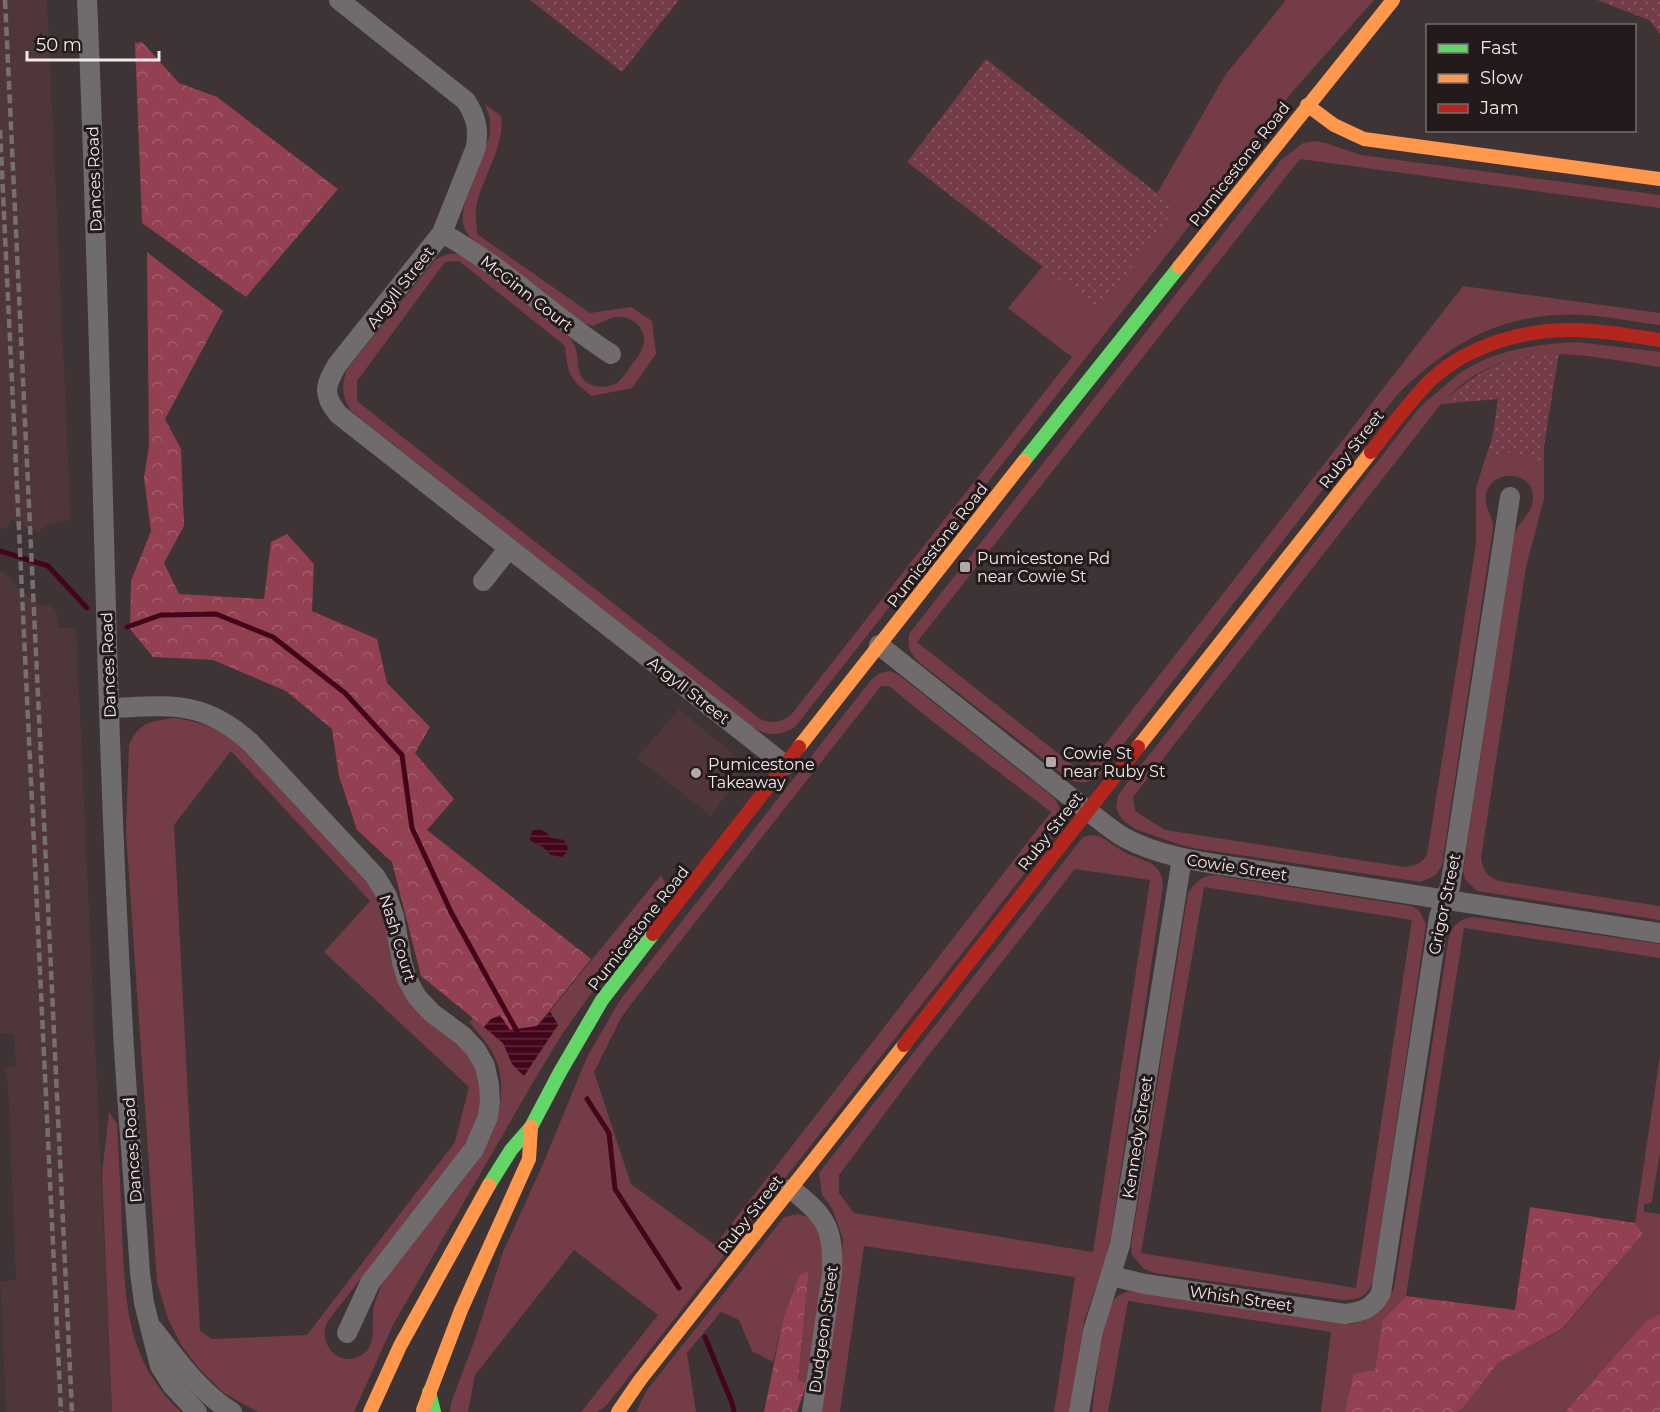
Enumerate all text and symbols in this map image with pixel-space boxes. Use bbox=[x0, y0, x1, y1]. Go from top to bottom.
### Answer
scale bar bbox=[27, 24, 159, 62]
legend bbox=[1426, 24, 1636, 132]
text: 50 m bbox=[36, 34, 82, 56]
text: Fast bbox=[1480, 37, 1518, 59]
text: Slow bbox=[1480, 67, 1523, 89]
text: Jam bbox=[1479, 97, 1519, 119]
street label: Pumicestone Road bbox=[1185, 98, 1294, 230]
street label: Dances Road bbox=[83, 126, 106, 232]
street label: Argyll Street bbox=[363, 242, 438, 332]
street label: McGinn Court bbox=[477, 252, 577, 336]
street label: Ruby Street bbox=[1315, 406, 1388, 492]
street label: Pumicestone Road bbox=[883, 479, 992, 611]
place label: Pumicestone Rd near Cowie St bbox=[977, 549, 1110, 586]
marker: Pumicestone Rd near Cowie St bbox=[958, 560, 972, 574]
street label: Dances Road bbox=[97, 612, 120, 718]
street label: Argyll Street bbox=[644, 653, 734, 728]
place label: Cowie St near Ruby St bbox=[1063, 744, 1166, 781]
place label: Pumicestone Takeaway bbox=[708, 755, 815, 792]
marker: Cowie St near Ruby St bbox=[1044, 755, 1058, 769]
marker: Pumicestone Takeaway bbox=[689, 766, 703, 780]
street label: Ruby Street bbox=[1014, 788, 1087, 874]
street label: Cowie Street bbox=[1185, 850, 1289, 885]
street label: Grigor Street bbox=[1424, 851, 1465, 956]
street label: Pumicestone Road bbox=[584, 862, 693, 994]
street label: Nash Court bbox=[375, 892, 420, 985]
street label: Kennedy Street bbox=[1118, 1074, 1157, 1200]
street label: Dances Road bbox=[119, 1097, 146, 1203]
street label: Ruby Street bbox=[714, 1171, 787, 1257]
street label: Dudgeon Street bbox=[805, 1263, 842, 1394]
street label: Whish Street bbox=[1188, 1282, 1294, 1315]

